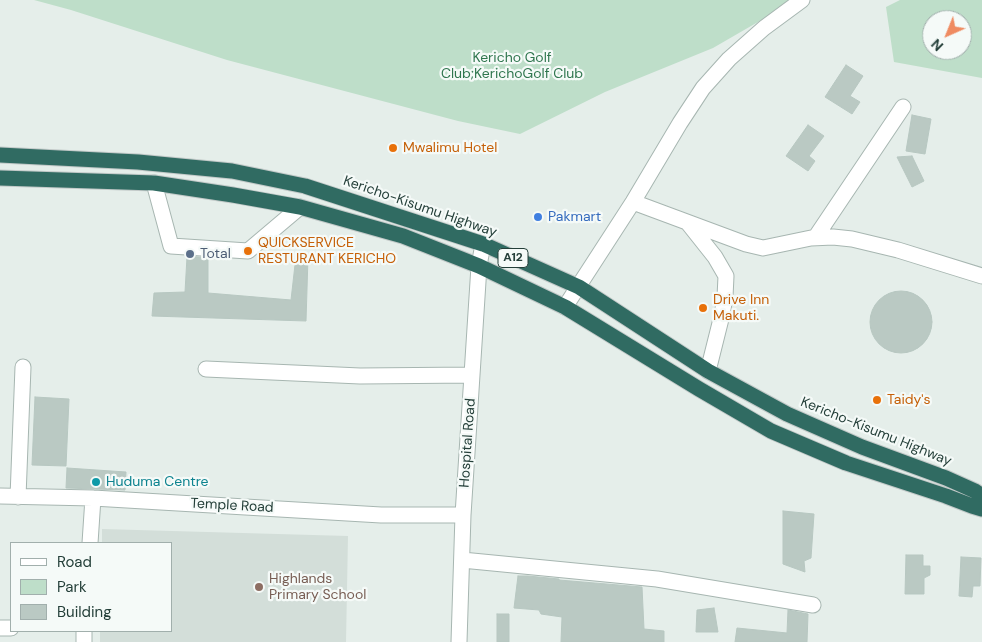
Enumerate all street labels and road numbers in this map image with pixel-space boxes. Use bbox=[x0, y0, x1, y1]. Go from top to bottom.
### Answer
street label: Kericho-Kisumu Highway bbox=[341, 173, 499, 241]
road number: A12 bbox=[498, 248, 528, 268]
street label: Kericho-Kisumu Highway bbox=[798, 394, 954, 470]
street label: Hospital Road bbox=[456, 398, 480, 488]
street label: Temple Road bbox=[190, 495, 274, 517]

